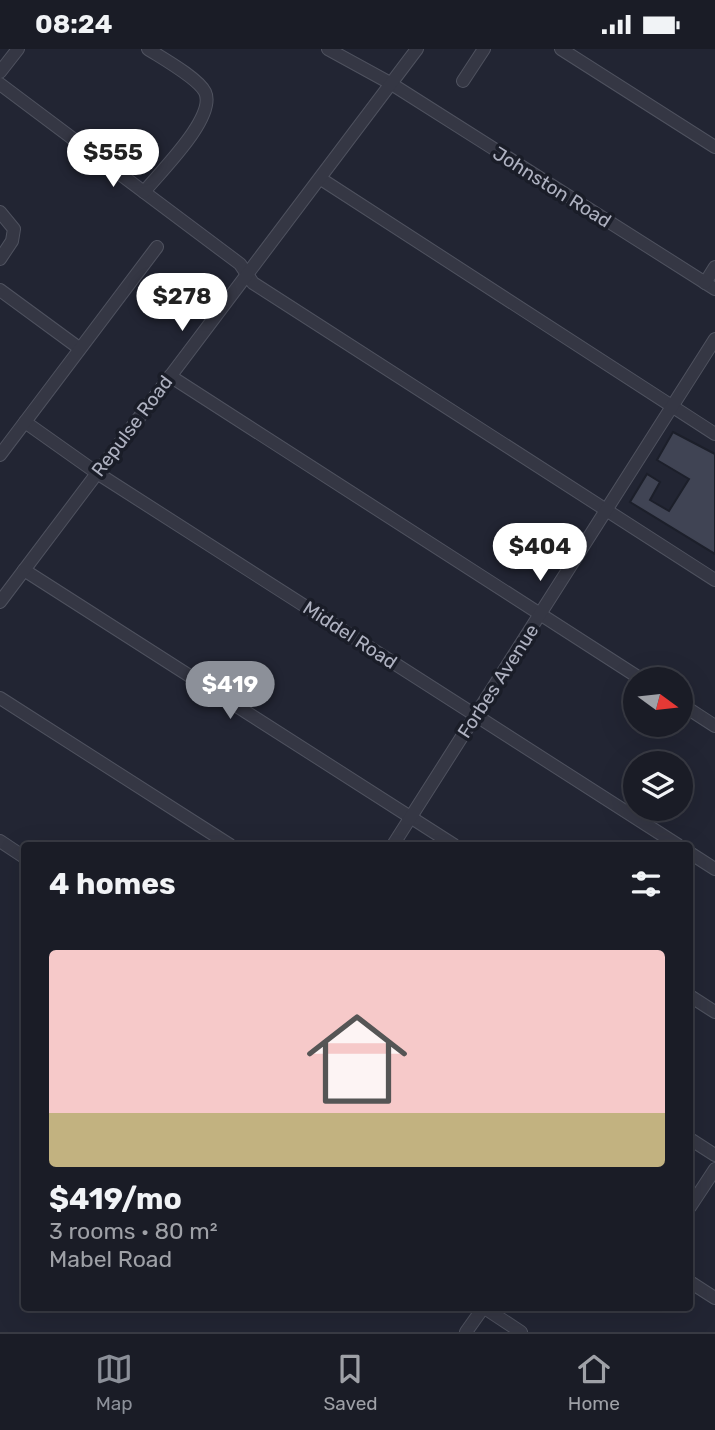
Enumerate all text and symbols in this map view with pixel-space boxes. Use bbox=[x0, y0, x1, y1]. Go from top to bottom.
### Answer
text: 08:24 bbox=[35, 9, 112, 40]
pin: $555 bbox=[72, 129, 154, 189]
text: $555 bbox=[83, 138, 143, 166]
street label: Johnston Road bbox=[489, 141, 615, 233]
pin: $278 bbox=[141, 273, 223, 333]
text: $278 bbox=[152, 282, 212, 310]
street label: Repulse Road bbox=[87, 371, 177, 481]
pin: $404 bbox=[499, 524, 581, 583]
text: $404 bbox=[509, 532, 571, 560]
street label: Middel Road bbox=[299, 596, 401, 674]
street label: Forbes Avenue bbox=[453, 620, 543, 742]
pin: $419 bbox=[189, 661, 271, 721]
north arrow bbox=[623, 667, 693, 737]
map controls bbox=[623, 667, 693, 821]
text: $419 bbox=[202, 670, 258, 698]
button: layers bbox=[623, 751, 693, 821]
icon: filters bbox=[627, 865, 665, 903]
text: 4 homes bbox=[49, 866, 176, 902]
icon: home bbox=[294, 996, 420, 1122]
text: $419/mo bbox=[49, 1181, 182, 1217]
text: 3 rooms · 80 m² bbox=[49, 1217, 218, 1245]
text: Mabel Road bbox=[49, 1245, 172, 1273]
tab: Map bbox=[95, 1350, 133, 1415]
tab: Saved bbox=[323, 1350, 378, 1415]
tab: Home bbox=[568, 1350, 620, 1415]

